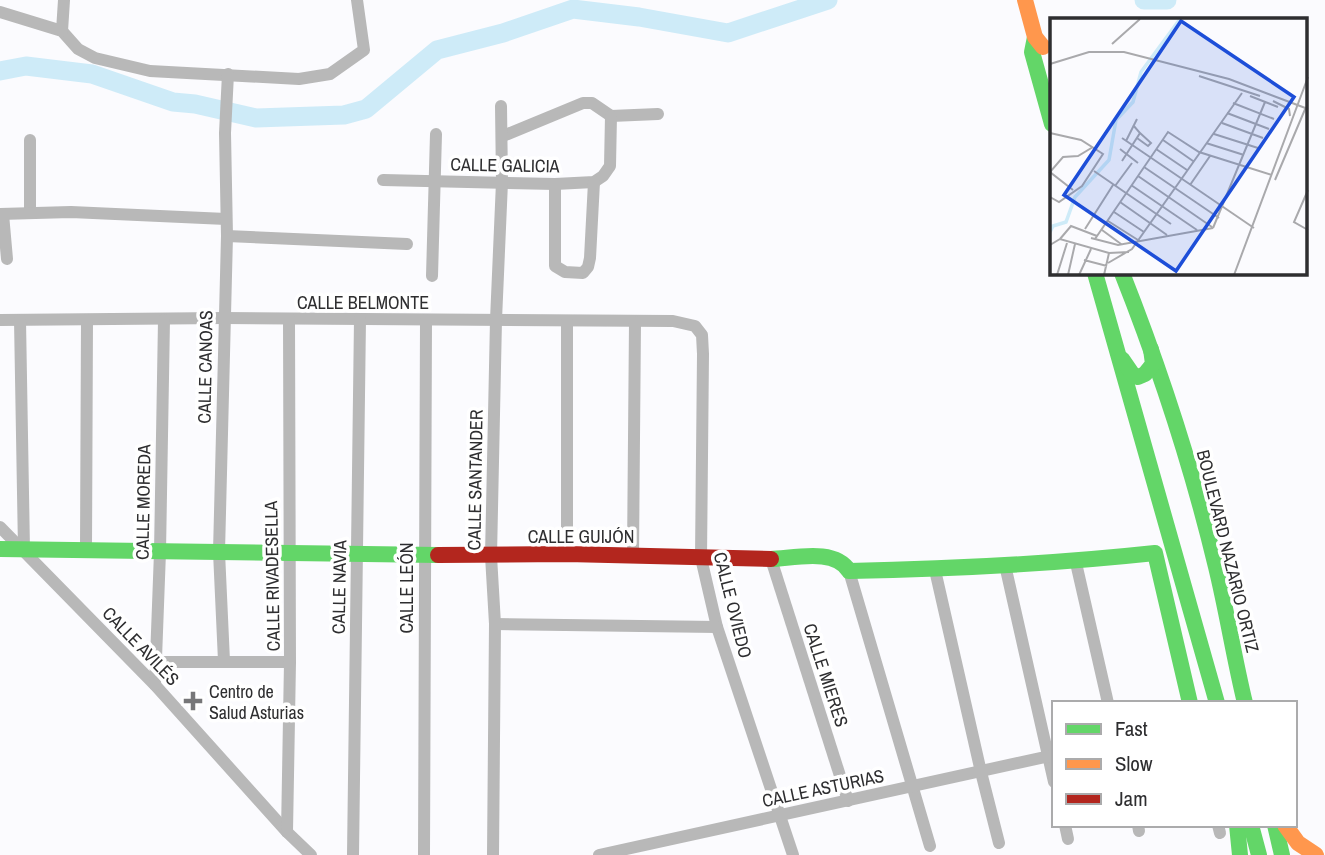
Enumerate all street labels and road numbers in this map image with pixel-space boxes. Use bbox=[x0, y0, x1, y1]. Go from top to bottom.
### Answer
street label: CALLE GALICIA bbox=[450, 152, 560, 178]
street label: CALLE BELMONTE bbox=[297, 290, 429, 315]
street label: CALLE CANOAS bbox=[192, 310, 218, 424]
street label: CALLE SANTANDER bbox=[461, 409, 489, 551]
street label: CALLE MOREDA bbox=[129, 444, 157, 560]
street label: BOULEVARD NAZARIO ORTIZ bbox=[1191, 447, 1265, 655]
street label: CALLE RIVADESELLA bbox=[258, 500, 286, 652]
street label: CALLE GUIJÓN bbox=[528, 524, 634, 549]
street label: CALLE NAVIA bbox=[326, 540, 352, 634]
street label: CALLE LEÓN bbox=[394, 542, 419, 634]
street label: CALLE OVIEDO bbox=[708, 549, 758, 661]
street label: CALLE AVILÉS bbox=[97, 601, 185, 691]
street label: CALLE MIERES bbox=[798, 620, 855, 730]
street label: CALLE ASTURIAS bbox=[760, 763, 886, 813]

